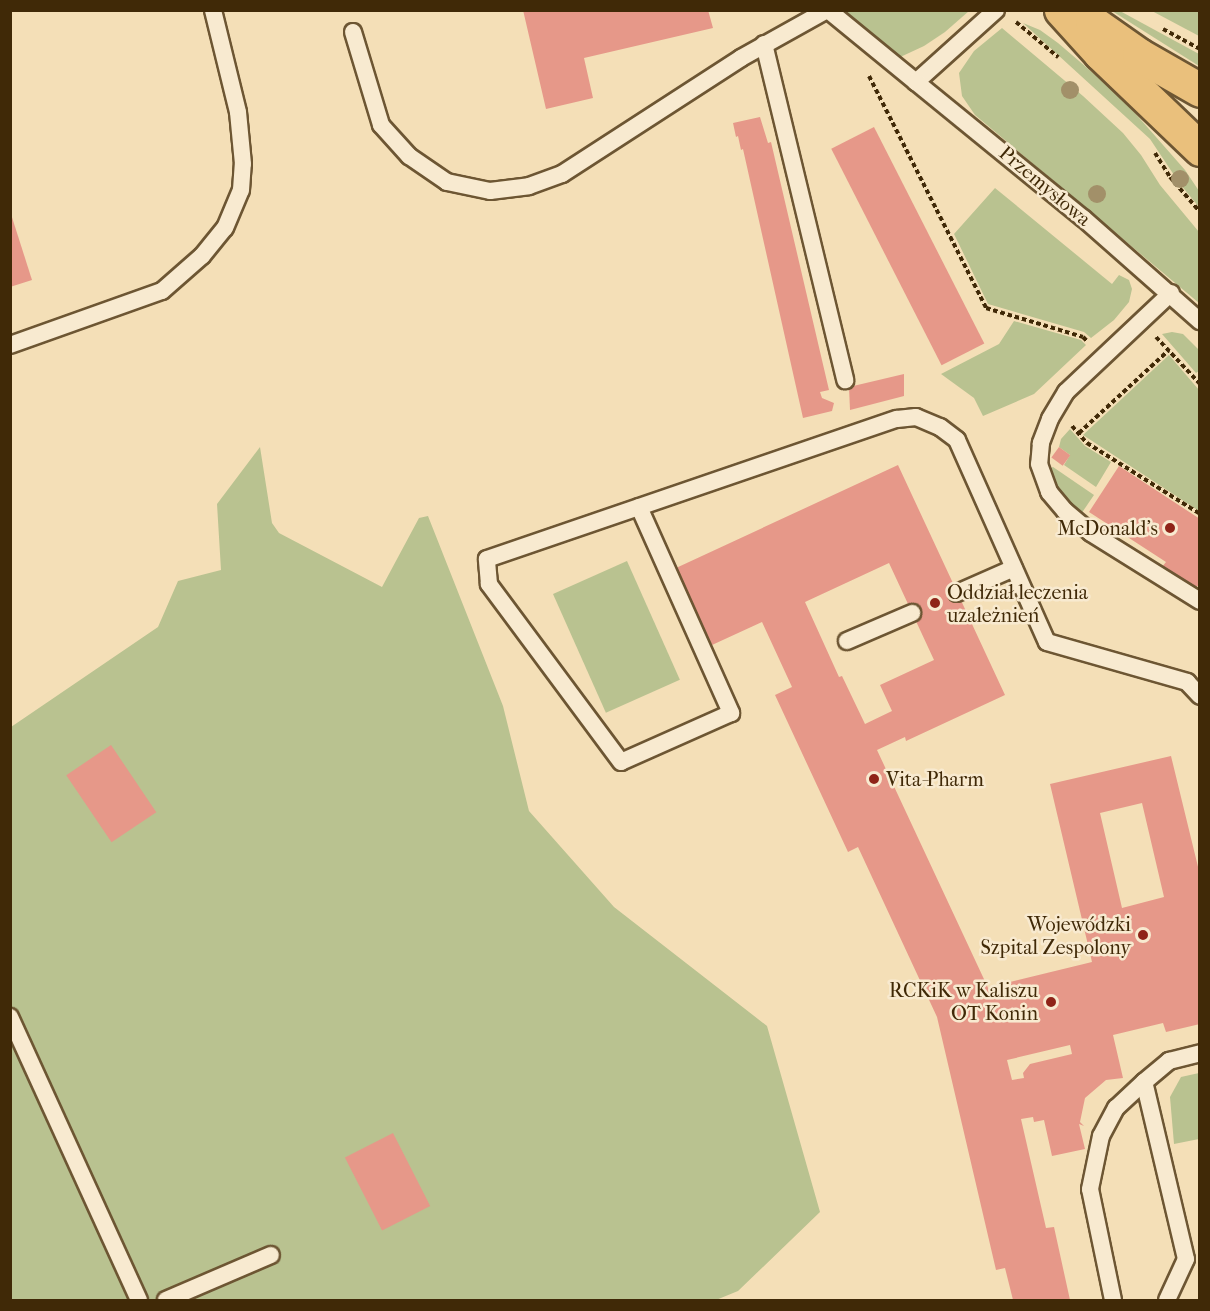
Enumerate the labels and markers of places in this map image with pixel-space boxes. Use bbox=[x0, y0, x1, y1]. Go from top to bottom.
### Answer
place label: McDonald's bbox=[1057, 516, 1158, 540]
marker: McDonald's bbox=[1163, 521, 1177, 535]
place label: Oddział leczenia uzależnień bbox=[947, 580, 1088, 627]
marker: Oddział leczenia uzależnień bbox=[928, 596, 942, 610]
place label: Vita-Pharm bbox=[886, 767, 984, 791]
marker: Vita-Pharm bbox=[867, 772, 881, 786]
place label: Wojewódzki Szpital Zespolony bbox=[980, 912, 1131, 959]
marker: Wojewódzki Szpital Zespolony bbox=[1136, 928, 1150, 942]
place label: RCKiK w Kaliszu OT Konin bbox=[889, 978, 1038, 1025]
marker: RCKiK w Kaliszu OT Konin bbox=[1042, 993, 1060, 1011]

